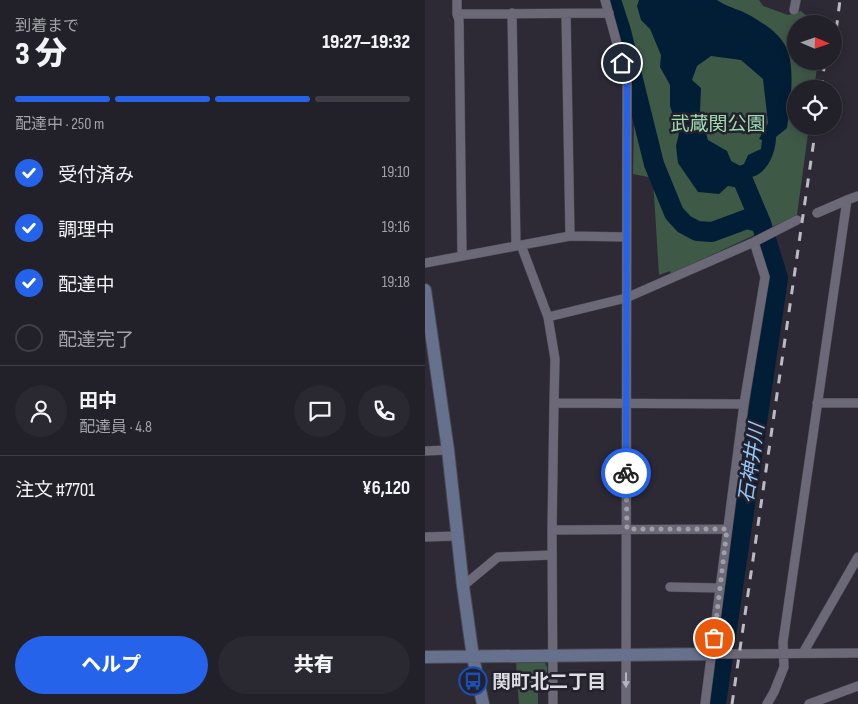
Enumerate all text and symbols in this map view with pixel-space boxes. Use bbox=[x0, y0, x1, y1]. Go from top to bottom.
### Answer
north arrow bbox=[787, 15, 843, 70]
map controls bbox=[787, 15, 842, 135]
text: 到着まで bbox=[15, 17, 79, 36]
text: 19:27–19:32 bbox=[322, 31, 410, 54]
text: 3 分 bbox=[15, 35, 67, 74]
pin bbox=[601, 42, 643, 84]
icon: home bbox=[608, 49, 636, 77]
button: locate bbox=[787, 80, 842, 135]
park label: 武蔵関公園 bbox=[670, 113, 766, 136]
text: 配達中 · 250 m bbox=[15, 115, 104, 134]
icon: check bbox=[15, 159, 43, 187]
text: 19:10 bbox=[382, 163, 410, 182]
text: 受付済み bbox=[58, 164, 134, 187]
icon: check bbox=[15, 214, 43, 242]
text: 19:16 bbox=[382, 218, 410, 237]
text: 調理中 bbox=[58, 219, 115, 242]
icon: check bbox=[15, 269, 43, 297]
text: 19:18 bbox=[382, 273, 410, 292]
text: 配達中 bbox=[58, 274, 115, 297]
text: 配達完了 bbox=[58, 329, 134, 352]
button: person bbox=[15, 385, 67, 437]
button: chat bbox=[294, 385, 346, 437]
button: phone bbox=[358, 385, 410, 437]
text: 田中 bbox=[79, 390, 117, 413]
text: 配達員 · 4.8 bbox=[79, 418, 152, 437]
water label: 石神井川 bbox=[735, 420, 770, 504]
courier bbox=[601, 448, 651, 498]
icon: bike bbox=[612, 459, 640, 487]
text: ¥6,120 bbox=[362, 477, 410, 500]
text: 注文 #7701 bbox=[15, 479, 95, 502]
pin bbox=[693, 617, 735, 659]
icon: bag bbox=[700, 624, 728, 652]
button: ヘルプ bbox=[15, 636, 208, 694]
button: 共有 bbox=[218, 636, 410, 694]
bus stop icon: 関町北二丁目 bbox=[458, 666, 488, 696]
place label: 関町北二丁目 bbox=[492, 671, 606, 694]
one-way arrow bbox=[622, 672, 630, 688]

